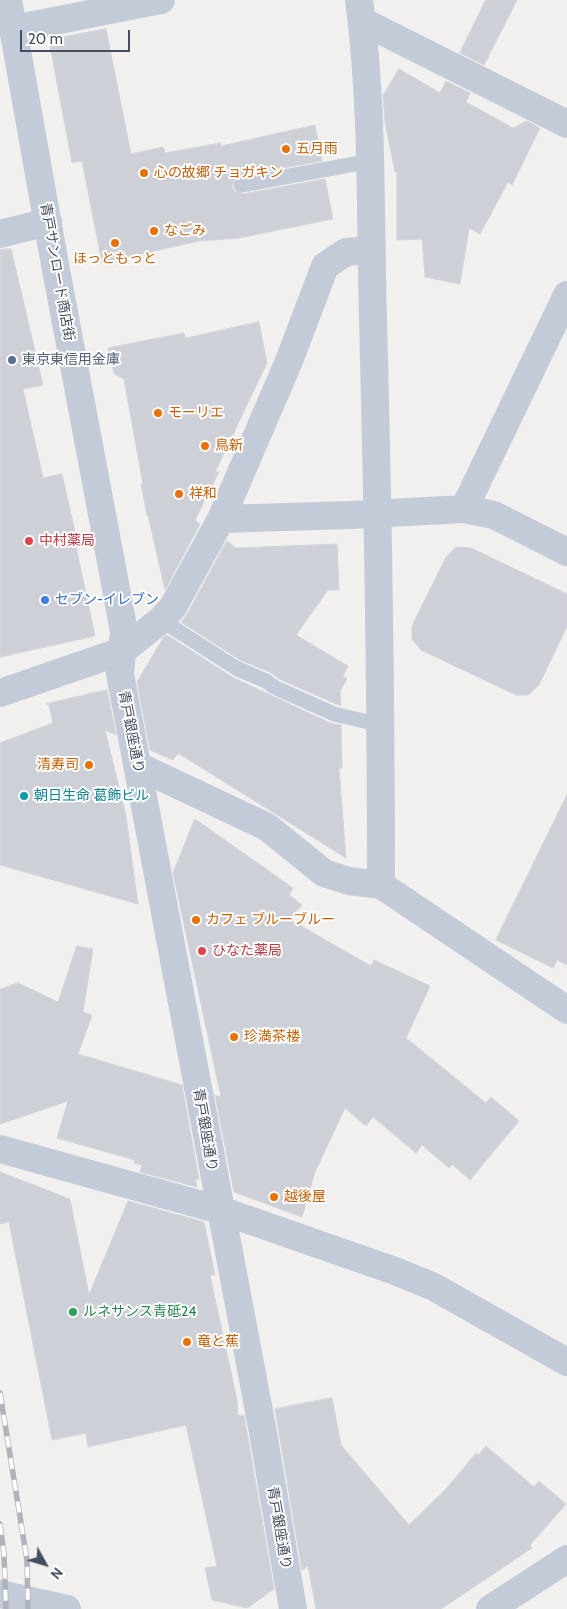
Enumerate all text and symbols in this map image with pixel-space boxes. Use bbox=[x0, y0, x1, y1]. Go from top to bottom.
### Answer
scale bar bbox=[22, 20, 132, 52]
text: 20 m bbox=[28, 30, 63, 48]
place label: 五月雨 bbox=[296, 141, 338, 157]
marker: 五月雨 bbox=[280, 143, 292, 155]
place label: 心の故郷 チョガキン bbox=[154, 165, 283, 181]
marker: 心の故郷 チョガキン bbox=[138, 167, 150, 179]
street label: 青戸サンロード商店街 bbox=[37, 202, 77, 342]
place label: なごみ bbox=[164, 223, 206, 239]
marker: なごみ bbox=[148, 225, 160, 237]
marker: ほっともっと bbox=[109, 237, 121, 249]
place label: ほっともっと bbox=[73, 251, 157, 267]
place label: 東京東信用金庫 bbox=[22, 352, 120, 368]
marker: 東京東信用金庫 bbox=[6, 354, 18, 366]
place label: モーリエ bbox=[168, 405, 224, 421]
marker: モーリエ bbox=[152, 407, 164, 419]
place label: 鳥新 bbox=[215, 438, 243, 454]
marker: 鳥新 bbox=[199, 440, 211, 452]
place label: 祥和 bbox=[189, 486, 217, 502]
marker: 祥和 bbox=[173, 488, 185, 500]
place label: 中村薬局 bbox=[39, 533, 95, 549]
marker: 中村薬局 bbox=[23, 535, 35, 547]
place label: セブン-イレブン bbox=[55, 592, 159, 608]
marker: セブン-イレブン bbox=[39, 594, 51, 606]
street label: 青戸銀座通り bbox=[115, 689, 147, 775]
place label: 清寿司 bbox=[37, 757, 79, 773]
marker: 清寿司 bbox=[83, 759, 95, 771]
place label: 朝日生命 葛飾ビル bbox=[34, 788, 149, 804]
marker: 朝日生命 葛飾ビル bbox=[18, 790, 30, 802]
place label: カフェ ブルーブルー bbox=[206, 912, 335, 928]
marker: カフェ ブルーブルー bbox=[190, 914, 202, 926]
place label: ひなた薬局 bbox=[212, 943, 282, 959]
marker: ひなた薬局 bbox=[196, 945, 208, 957]
place label: 珍満茶楼 bbox=[244, 1029, 300, 1045]
marker: 珍満茶楼 bbox=[228, 1031, 240, 1043]
street label: 青戸銀座通り bbox=[189, 1087, 221, 1173]
place label: 越後屋 bbox=[284, 1189, 326, 1205]
marker: 越後屋 bbox=[268, 1191, 280, 1203]
place label: ルネサンス青砥24 bbox=[83, 1304, 196, 1320]
marker: ルネサンス青砥24 bbox=[67, 1306, 79, 1318]
place label: 竜と蕉 bbox=[197, 1334, 239, 1350]
marker: 竜と蕉 bbox=[181, 1336, 193, 1348]
street label: 青戸銀座通り bbox=[263, 1485, 295, 1571]
north arrow bbox=[20, 1539, 70, 1589]
text: N bbox=[47, 1564, 67, 1583]

